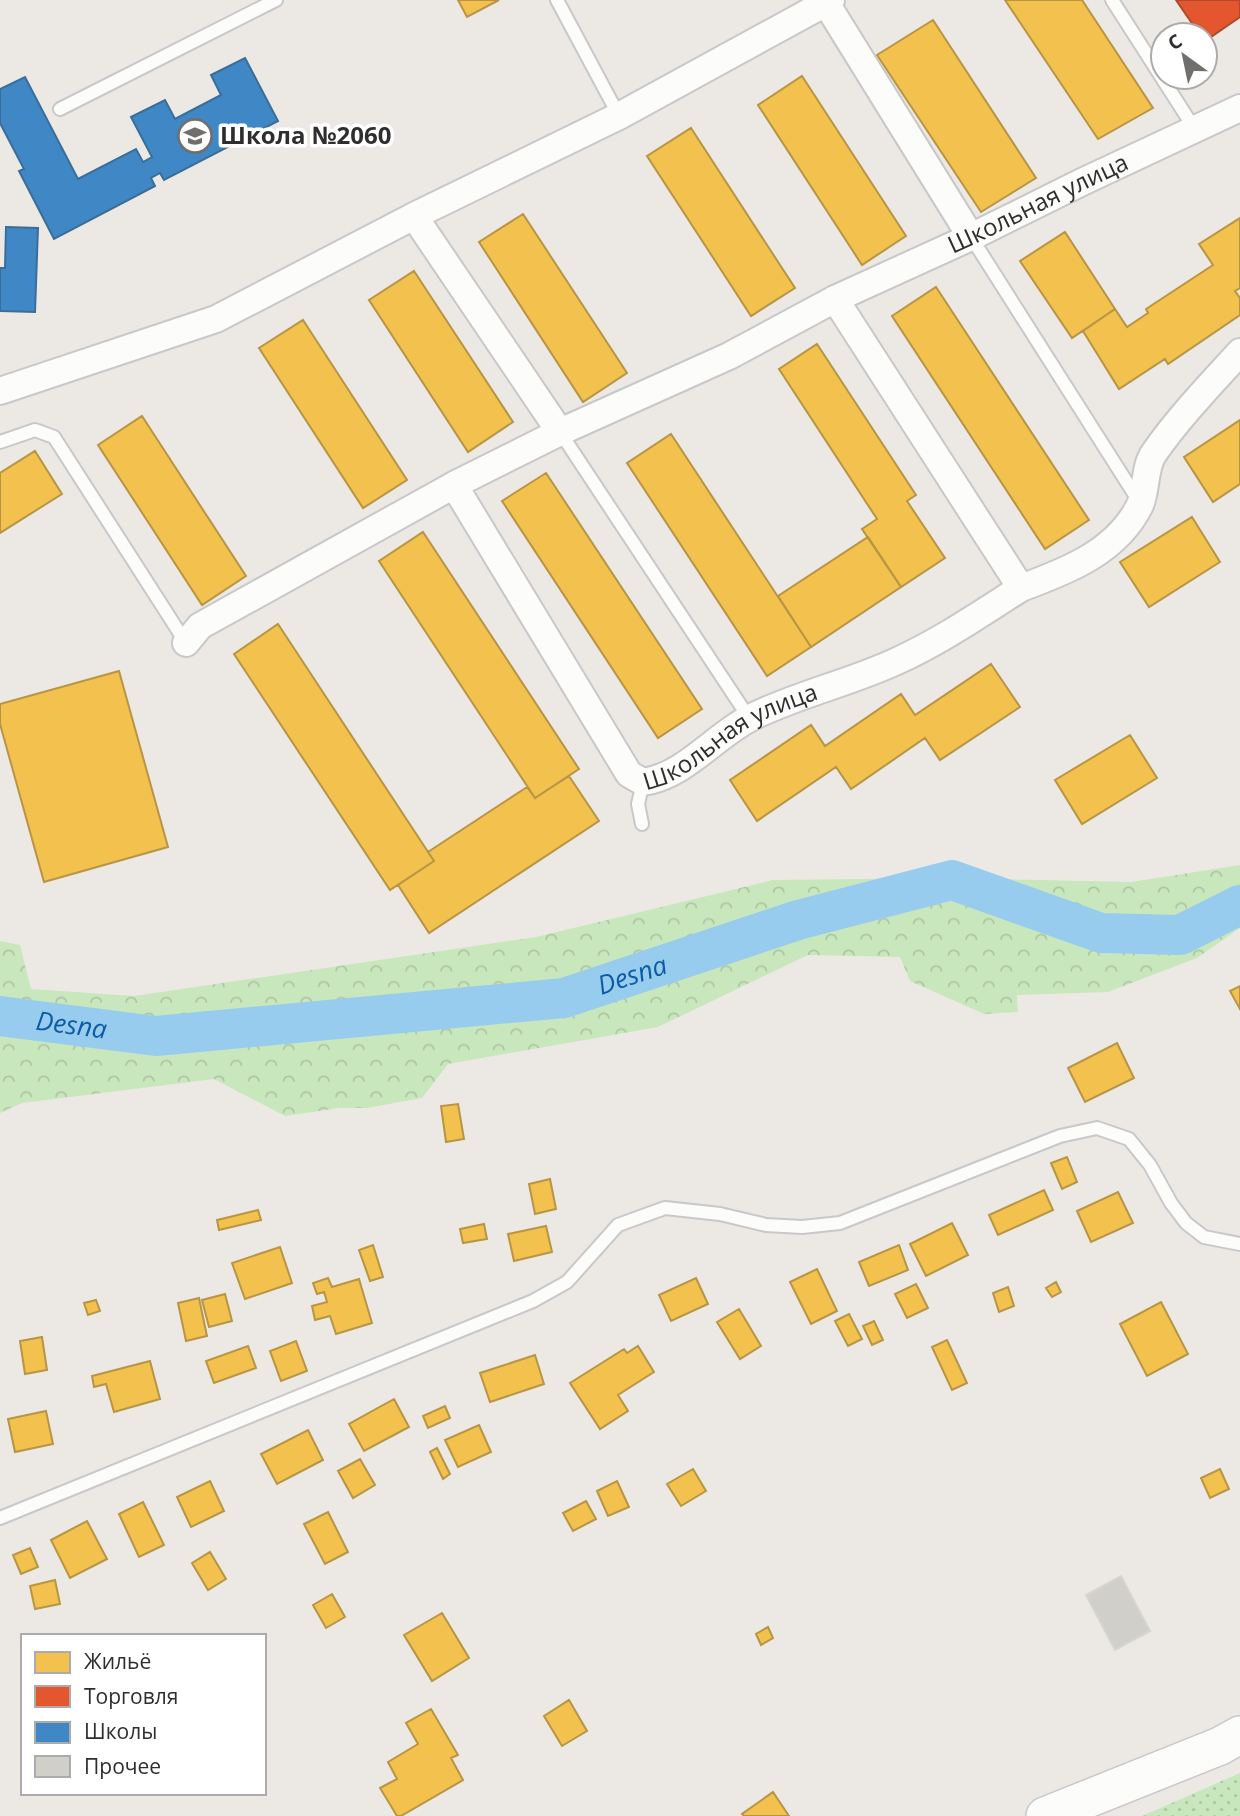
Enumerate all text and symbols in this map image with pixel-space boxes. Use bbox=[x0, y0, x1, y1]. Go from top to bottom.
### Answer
north arrow bbox=[1149, 21, 1219, 91]
text: С bbox=[1163, 28, 1187, 56]
school or university icon: Школа №2060 bbox=[176, 117, 214, 155]
place label: Школа №2060 bbox=[220, 118, 391, 151]
street label: Школьная улица bbox=[942, 145, 1133, 260]
street label: Школьная улица bbox=[638, 674, 821, 797]
water label: Desna bbox=[592, 946, 672, 1003]
water label: Desna bbox=[34, 1002, 109, 1047]
legend bbox=[21, 1634, 266, 1795]
text: Жильё bbox=[84, 1647, 151, 1675]
text: Торговля bbox=[84, 1682, 178, 1710]
text: Школы bbox=[84, 1717, 157, 1745]
text: Прочее bbox=[84, 1752, 161, 1780]

